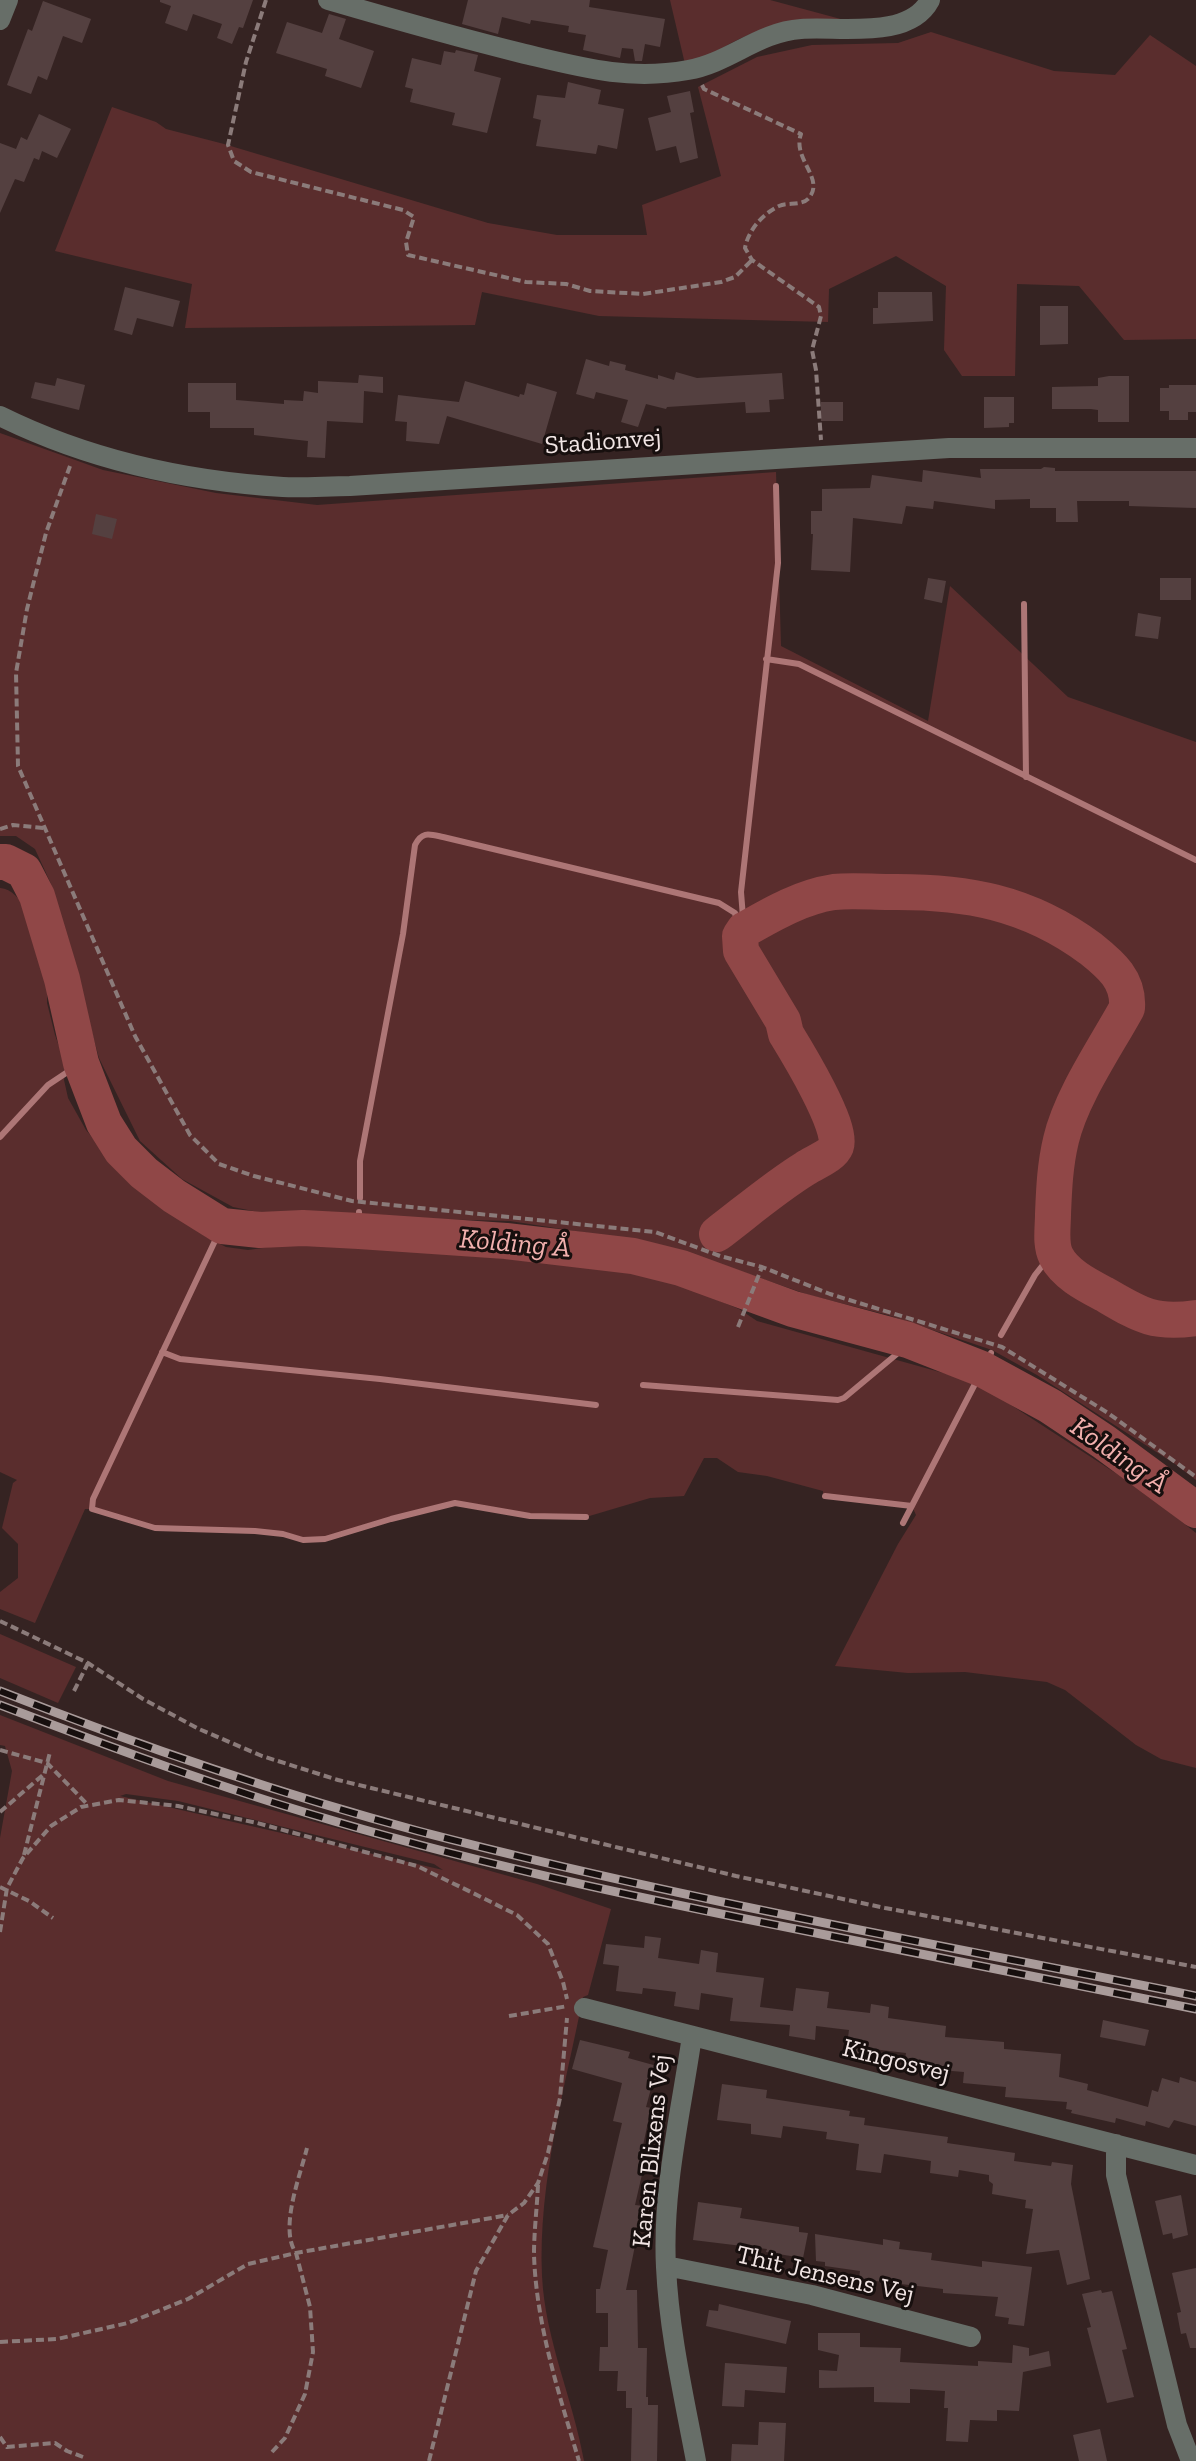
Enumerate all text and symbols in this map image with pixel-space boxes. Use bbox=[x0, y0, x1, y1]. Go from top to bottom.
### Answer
street label: Stadionvej bbox=[544, 422, 662, 462]
water label: Kolding Å bbox=[458, 1222, 572, 1266]
water label: Kolding Å bbox=[1064, 1410, 1174, 1502]
street label: Kingosvej bbox=[839, 2033, 953, 2089]
street label: Karen Blixens Vej bbox=[626, 2053, 678, 2249]
street label: Thit Jensens Vej bbox=[733, 2239, 917, 2311]

